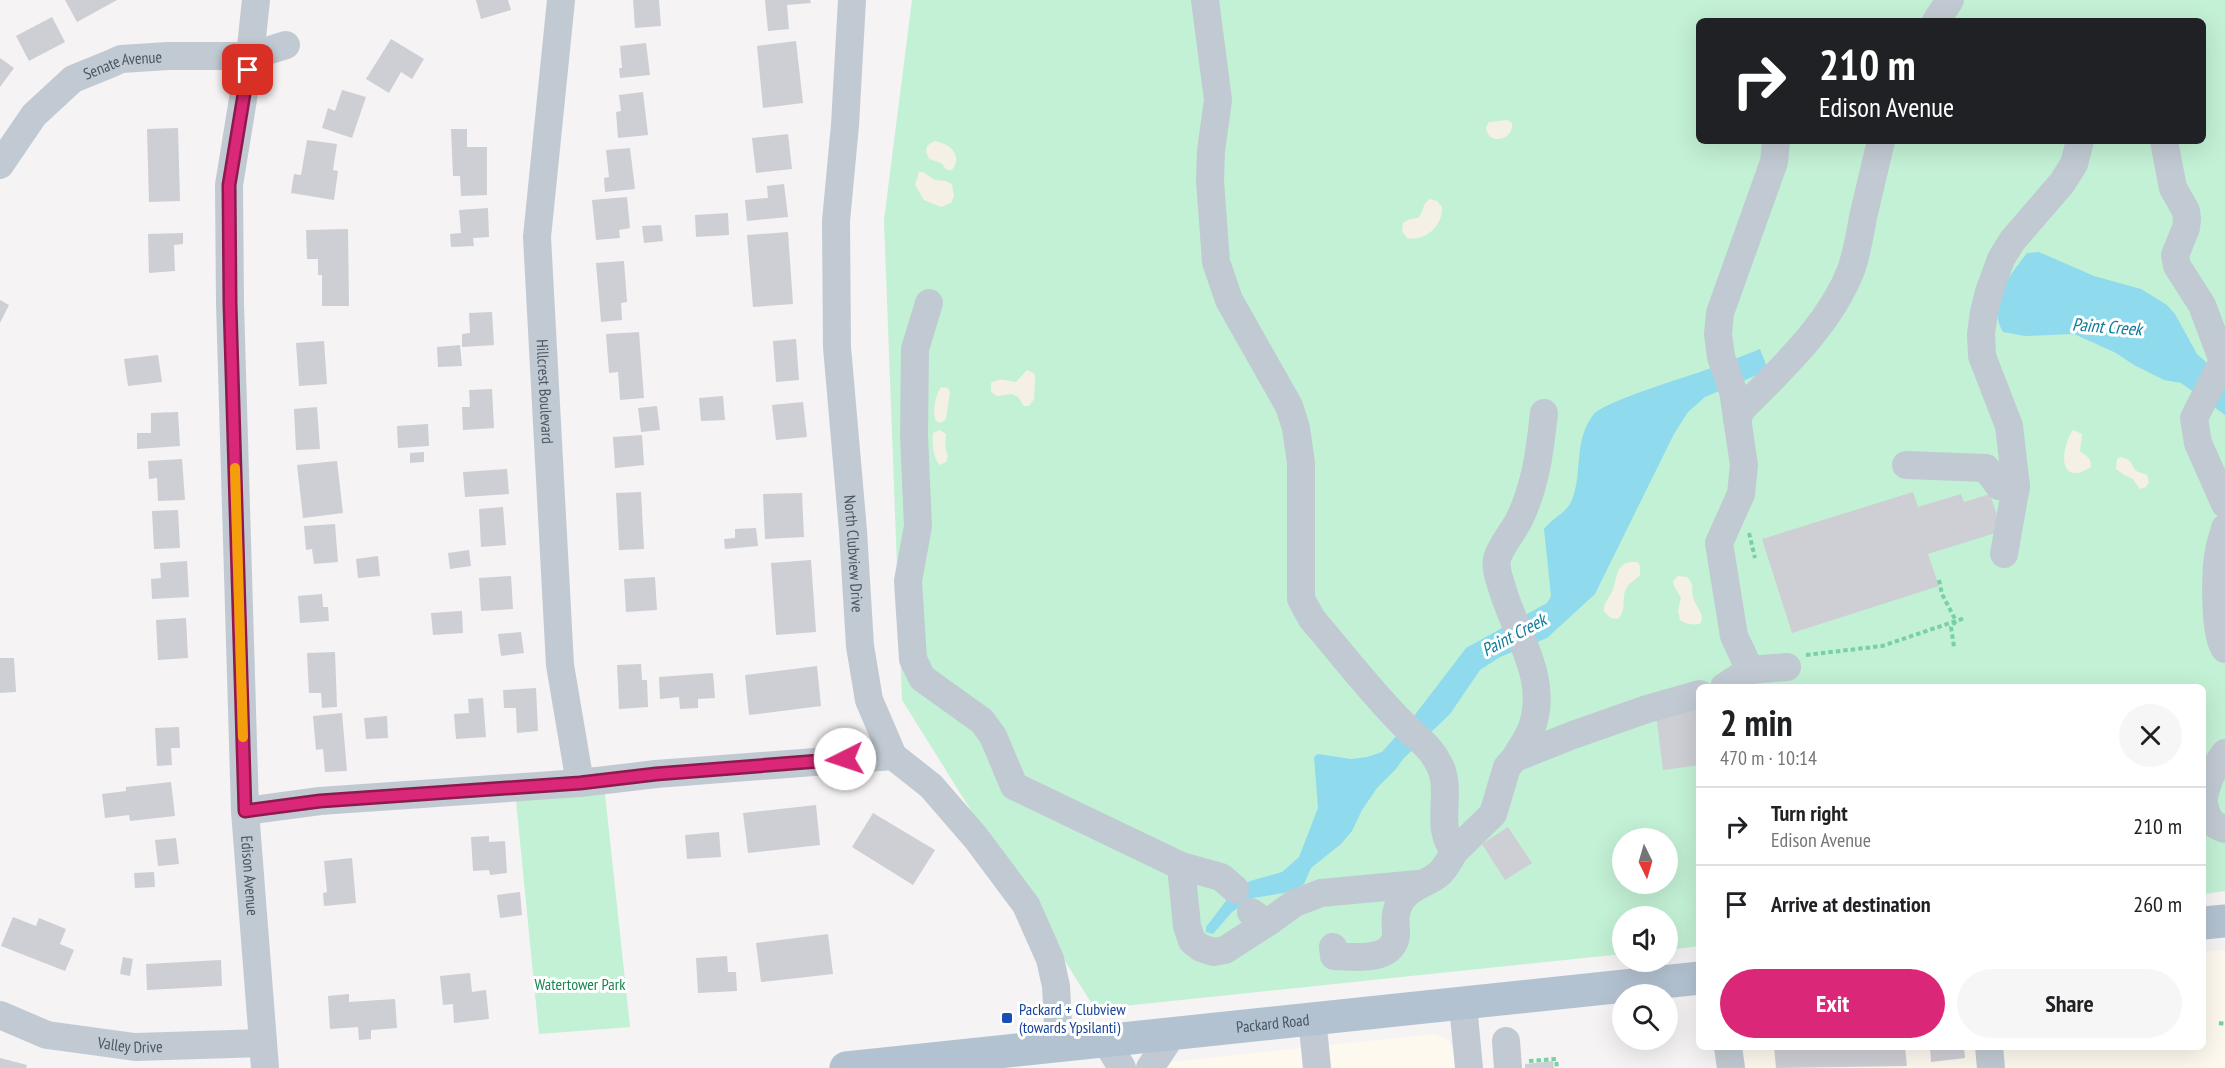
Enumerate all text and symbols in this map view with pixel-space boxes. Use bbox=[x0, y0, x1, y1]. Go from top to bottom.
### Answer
text: 210 m bbox=[1819, 37, 1916, 92]
icon: right bbox=[1720, 42, 1798, 120]
pin bbox=[222, 44, 273, 95]
street label: Senate Avenue bbox=[80, 46, 163, 84]
icon: arrive bbox=[231, 53, 264, 86]
text: Edison Avenue bbox=[1819, 90, 1954, 124]
water label: Paint Creek bbox=[2071, 313, 2145, 341]
street label: Hillcrest Boulevard bbox=[533, 339, 558, 445]
street label: North Clubview Drive bbox=[840, 494, 868, 613]
water label: Paint Creek bbox=[1477, 607, 1552, 661]
text: 2 min bbox=[1720, 699, 1793, 746]
button: close bbox=[2119, 704, 2182, 767]
position arrow bbox=[813, 727, 877, 791]
text: 470 m · 10:14 bbox=[1720, 745, 1817, 771]
text: Turn right bbox=[1771, 799, 1848, 827]
icon: right bbox=[1720, 810, 1753, 843]
text: 210 m bbox=[2133, 812, 2182, 840]
text: Edison Avenue bbox=[1771, 827, 1871, 853]
north arrow bbox=[1612, 828, 1678, 894]
map controls bbox=[1612, 828, 1678, 1050]
street label: Edison Avenue bbox=[237, 835, 263, 916]
icon: arrive bbox=[1720, 888, 1753, 921]
text: Arrive at destination bbox=[1771, 890, 1931, 918]
text: 260 m bbox=[2133, 890, 2182, 918]
button: sound bbox=[1612, 906, 1678, 972]
button: Exit bbox=[1720, 969, 1945, 1038]
button: Share bbox=[1957, 969, 2182, 1038]
park label: Watertower Park bbox=[535, 974, 626, 994]
button: search bbox=[1612, 984, 1678, 1050]
place label: Packard + Clubview (towards Ypsilanti) bbox=[1019, 999, 1126, 1037]
street label: Packard Road bbox=[1235, 1009, 1310, 1037]
marker: Packard + Clubview (towards Ypsilanti) bbox=[1000, 1011, 1014, 1025]
street label: Valley Drive bbox=[96, 1032, 163, 1057]

